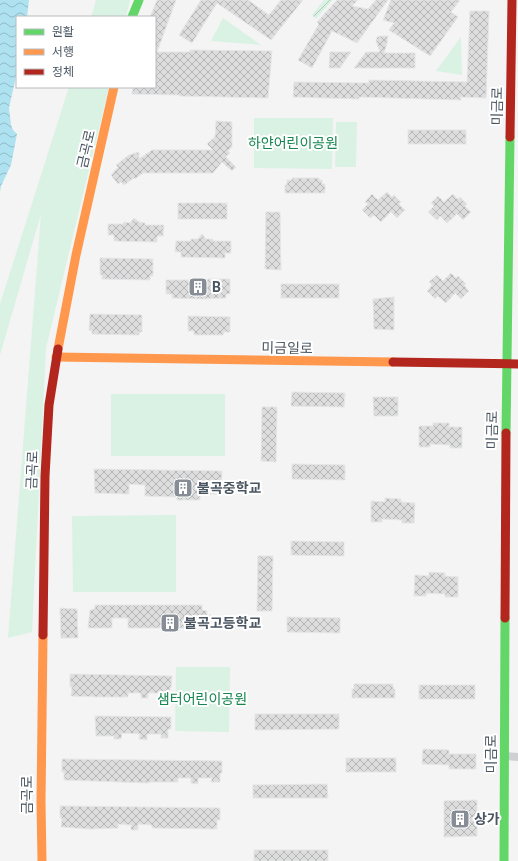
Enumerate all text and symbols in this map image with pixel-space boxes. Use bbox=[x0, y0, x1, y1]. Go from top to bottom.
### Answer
legend bbox=[16, 16, 156, 88]
text: 원활 bbox=[52, 25, 74, 39]
text: 서행 bbox=[52, 45, 74, 59]
text: 정체 bbox=[52, 65, 74, 79]
street label: 미금로 bbox=[489, 86, 505, 125]
street label: 금곡로 bbox=[74, 128, 98, 170]
park label: 하얀어린이공원 bbox=[248, 135, 338, 151]
building icon: B bbox=[187, 276, 209, 298]
place label: B bbox=[212, 279, 221, 295]
street label: 미금일로 bbox=[261, 340, 313, 356]
street label: 미금로 bbox=[484, 410, 500, 449]
street label: 금곡로 bbox=[23, 450, 41, 490]
building icon: 불곡중학교 bbox=[172, 477, 194, 499]
place label: 불곡중학교 bbox=[197, 480, 262, 496]
building icon: 불곡고등학교 bbox=[159, 612, 181, 634]
place label: 불곡고등학교 bbox=[184, 615, 261, 631]
park label: 샘터어린이공원 bbox=[157, 691, 247, 707]
street label: 미금로 bbox=[483, 735, 499, 773]
street label: 금곡로 bbox=[19, 776, 35, 814]
building icon: 상가 bbox=[449, 808, 471, 830]
place label: 상가 bbox=[474, 811, 500, 827]

